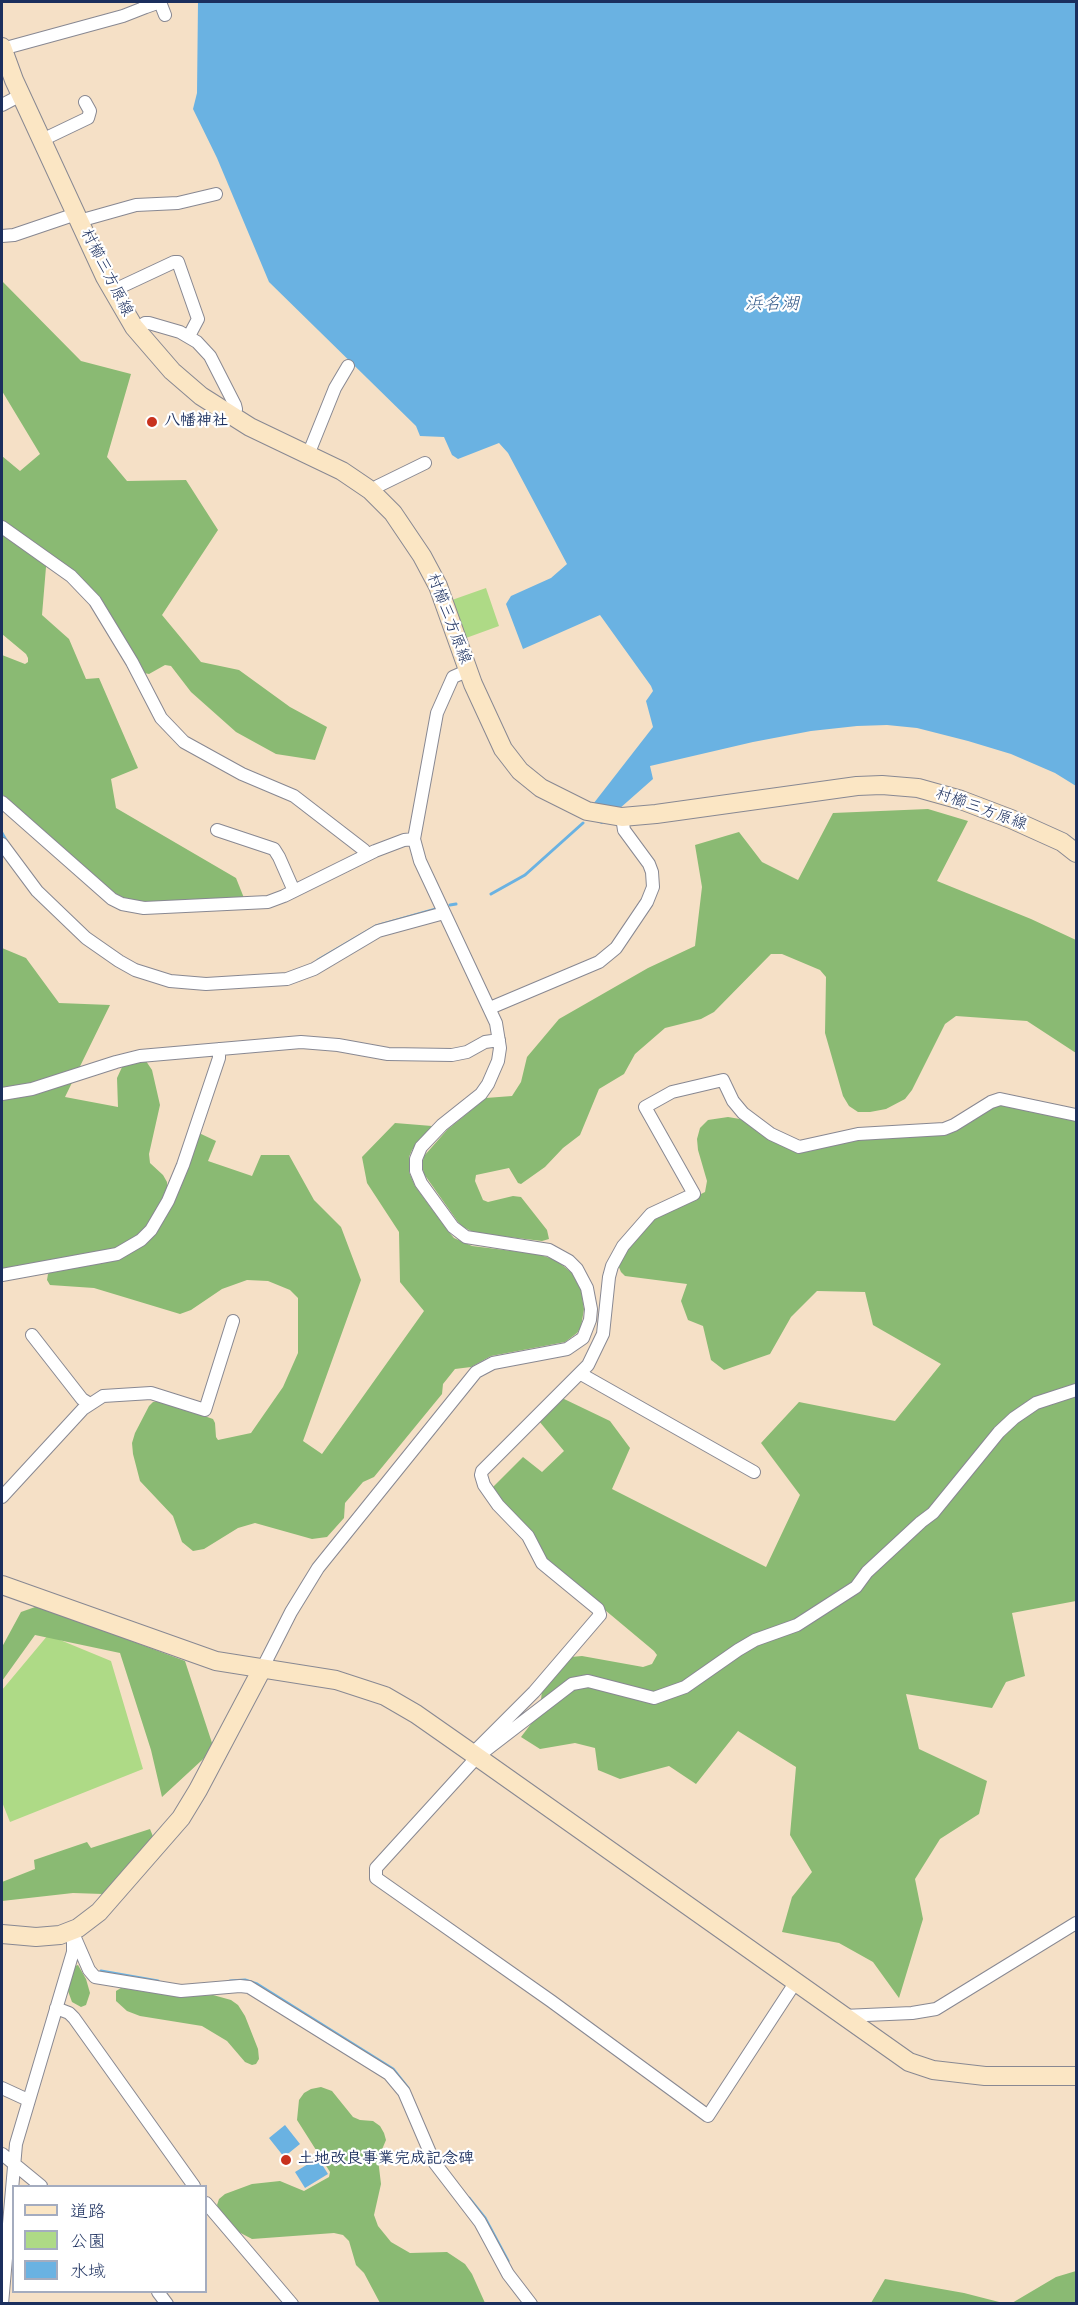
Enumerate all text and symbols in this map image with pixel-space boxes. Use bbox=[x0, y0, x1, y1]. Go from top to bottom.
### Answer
street label: 村櫛三方原線 bbox=[76, 226, 136, 320]
water label: 浜名湖 bbox=[745, 294, 799, 316]
place label: 八幡神社 bbox=[164, 412, 228, 432]
marker: 八幡神社 bbox=[145, 415, 159, 429]
street label: 村櫛三方原線 bbox=[422, 571, 474, 667]
street label: 村櫛三方原線 bbox=[933, 785, 1029, 835]
place label: 土地改良事業完成記念碑 bbox=[298, 2150, 474, 2170]
marker: 土地改良事業完成記念碑 bbox=[279, 2153, 293, 2167]
legend bbox=[12, 2185, 207, 2293]
text: 道路 bbox=[70, 2199, 106, 2224]
text: 公園 bbox=[70, 2229, 106, 2254]
text: 水域 bbox=[70, 2259, 106, 2284]

